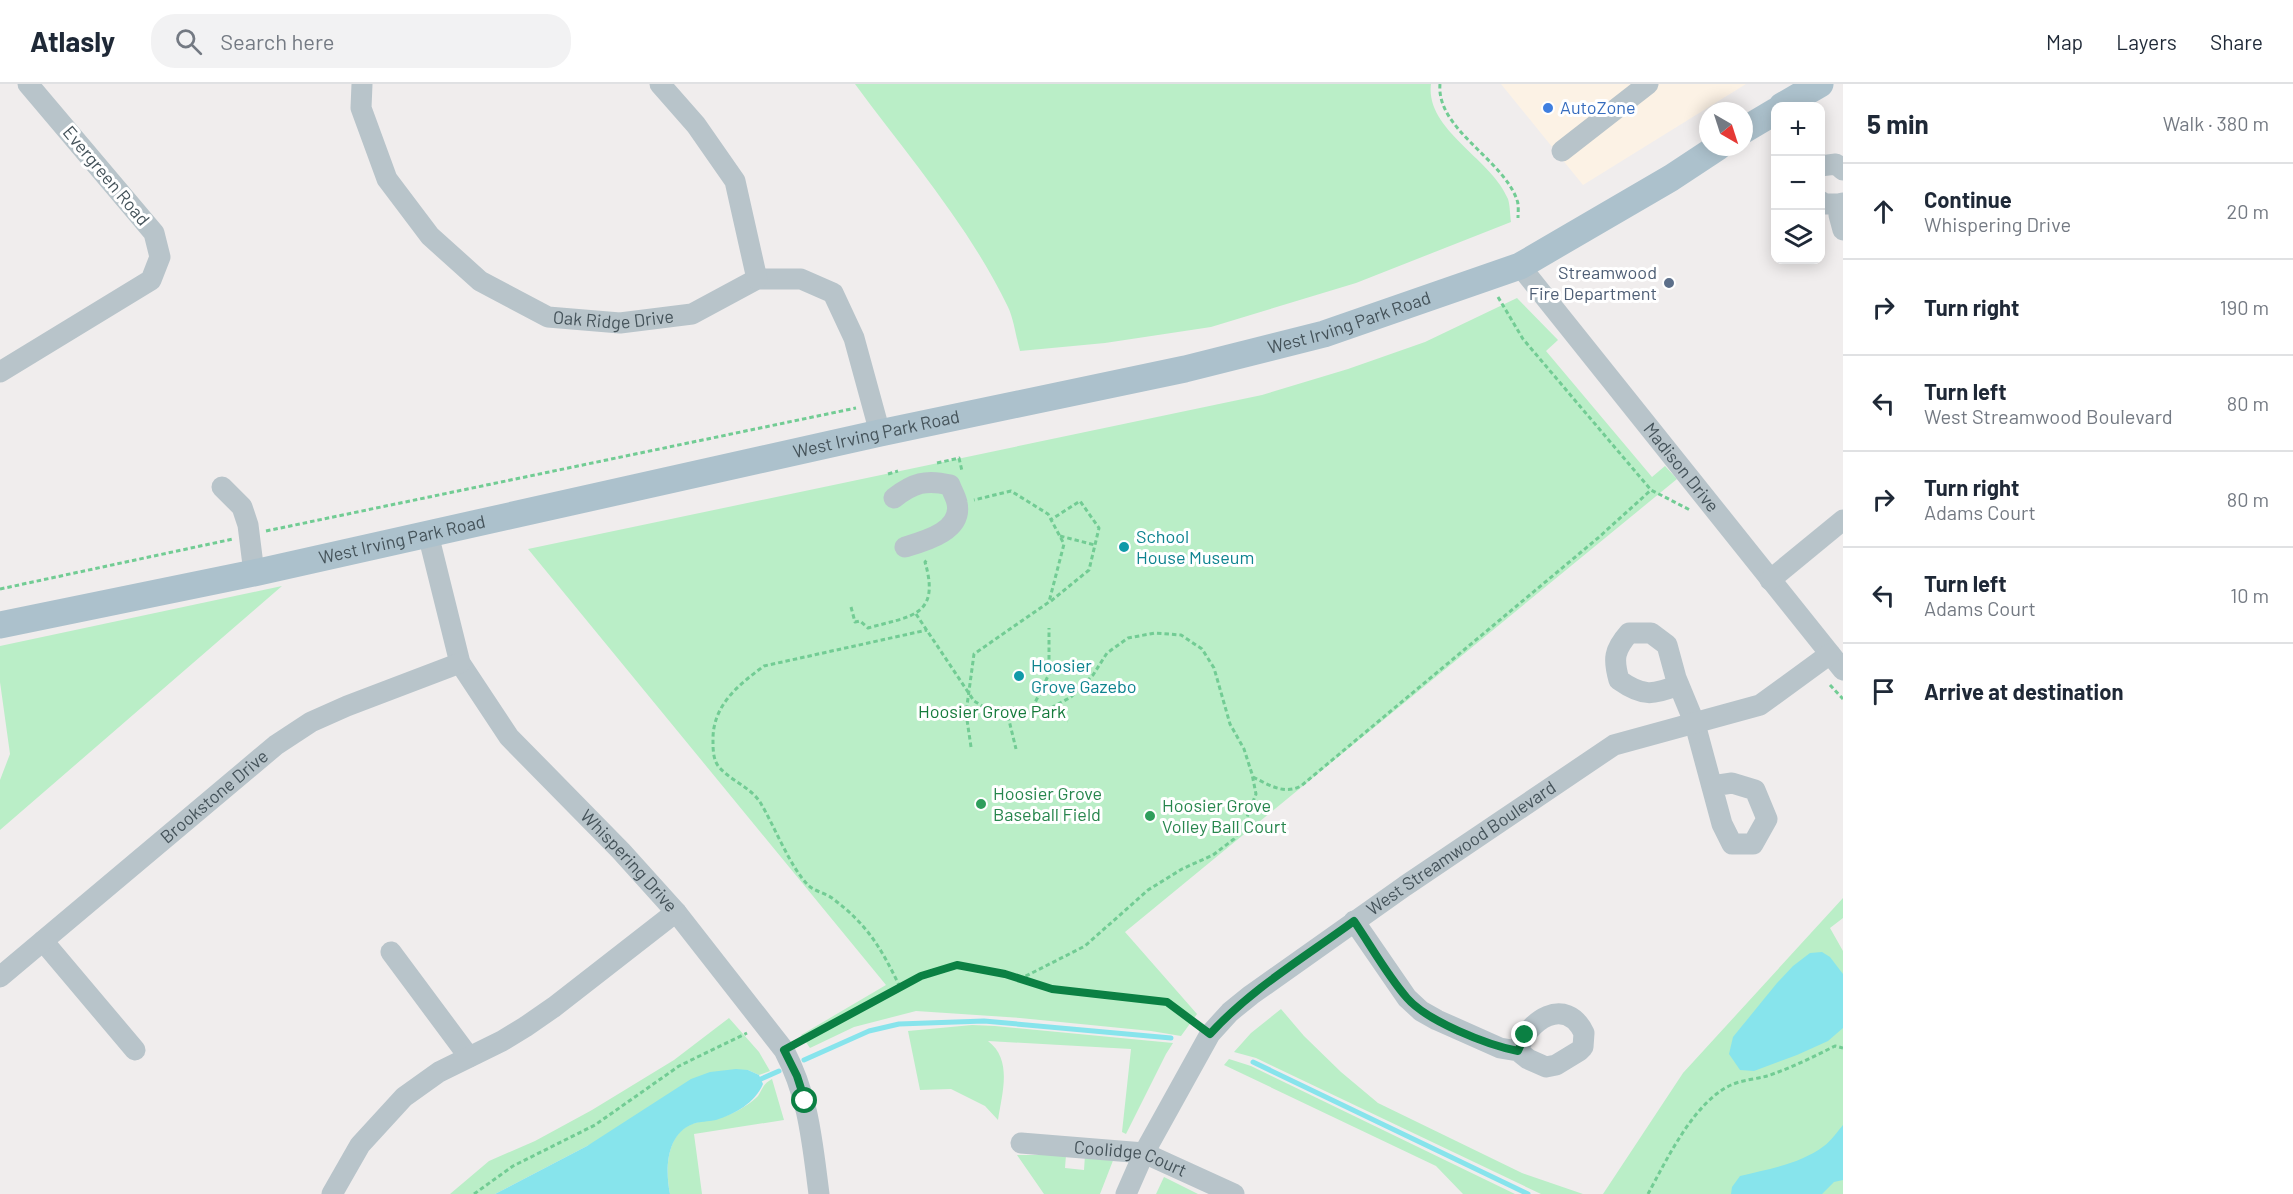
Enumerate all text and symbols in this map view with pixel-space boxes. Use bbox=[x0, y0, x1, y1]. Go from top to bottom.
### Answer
search box bbox=[151, 14, 571, 68]
text: Atlasly bbox=[30, 24, 115, 58]
icon: search bbox=[172, 25, 205, 58]
text: Search here bbox=[220, 28, 335, 54]
text: Map bbox=[2046, 29, 2083, 54]
text: Layers bbox=[2116, 29, 2177, 54]
text: Share bbox=[2210, 29, 2263, 54]
place label: AutoZone bbox=[1560, 96, 1636, 118]
marker: AutoZone bbox=[1541, 101, 1555, 115]
north arrow bbox=[1699, 102, 1753, 156]
map controls bbox=[1771, 102, 1825, 264]
button: + bbox=[1771, 102, 1825, 156]
text: 5 min bbox=[1867, 108, 1929, 139]
text: Walk · 380 m bbox=[2163, 111, 2269, 135]
street label: Evergreen Road bbox=[59, 121, 155, 230]
button: − bbox=[1771, 156, 1825, 210]
text: Continue bbox=[1924, 186, 2012, 212]
icon: ahead bbox=[1867, 195, 1900, 228]
text: 20 m bbox=[2226, 199, 2269, 223]
button: layers bbox=[1771, 210, 1825, 264]
text: Whispering Drive bbox=[1924, 212, 2071, 236]
place label: Streamwood Fire Department bbox=[1529, 261, 1657, 304]
marker: Streamwood Fire Department bbox=[1662, 276, 1676, 290]
street label: West Irving Park Road bbox=[1265, 286, 1433, 358]
icon: right bbox=[1867, 291, 1900, 324]
text: Turn right bbox=[1924, 294, 2019, 320]
text: 190 m bbox=[2220, 295, 2269, 319]
street label: Oak Ridge Drive bbox=[552, 304, 675, 333]
text: Turn left bbox=[1924, 378, 2007, 404]
icon: left bbox=[1867, 387, 1900, 420]
text: 80 m bbox=[2227, 391, 2269, 415]
text: West Streamwood Boulevard bbox=[1924, 404, 2173, 428]
street label: West Irving Park Road bbox=[791, 405, 962, 462]
street label: Madison Drive bbox=[1639, 418, 1724, 516]
text: Turn right bbox=[1924, 474, 2019, 500]
icon: right bbox=[1867, 483, 1900, 516]
text: 80 m bbox=[2227, 487, 2269, 511]
text: Adams Court bbox=[1924, 500, 2036, 524]
street label: West Irving Park Road bbox=[317, 510, 487, 568]
place label: School House Museum bbox=[1136, 525, 1254, 568]
marker: School House Museum bbox=[1117, 540, 1131, 554]
text: Turn left bbox=[1924, 570, 2007, 596]
icon: left bbox=[1867, 579, 1900, 612]
text: 10 m bbox=[2230, 583, 2269, 607]
text: Adams Court bbox=[1924, 596, 2036, 620]
place label: Hoosier Grove Gazebo bbox=[1031, 654, 1137, 697]
marker: Hoosier Grove Gazebo bbox=[1012, 669, 1026, 683]
icon: arrive bbox=[1867, 675, 1900, 708]
text: Arrive at destination bbox=[1924, 678, 2123, 704]
park label: Hoosier Grove Park bbox=[918, 700, 1066, 722]
street label: Brookstone Drive bbox=[155, 745, 272, 848]
street label: West Streamwood Boulevard bbox=[1362, 776, 1560, 920]
place label: Hoosier Grove Baseball Field bbox=[993, 782, 1102, 825]
place label: Hoosier Grove Volley Ball Court bbox=[1162, 794, 1287, 837]
marker: Hoosier Grove Baseball Field bbox=[974, 797, 988, 811]
street label: Whispering Drive bbox=[576, 804, 683, 916]
marker: Hoosier Grove Volley Ball Court bbox=[1143, 809, 1157, 823]
route end bbox=[1511, 1021, 1537, 1047]
route start bbox=[791, 1087, 817, 1113]
street label: Coolidge Court bbox=[1073, 1135, 1190, 1181]

